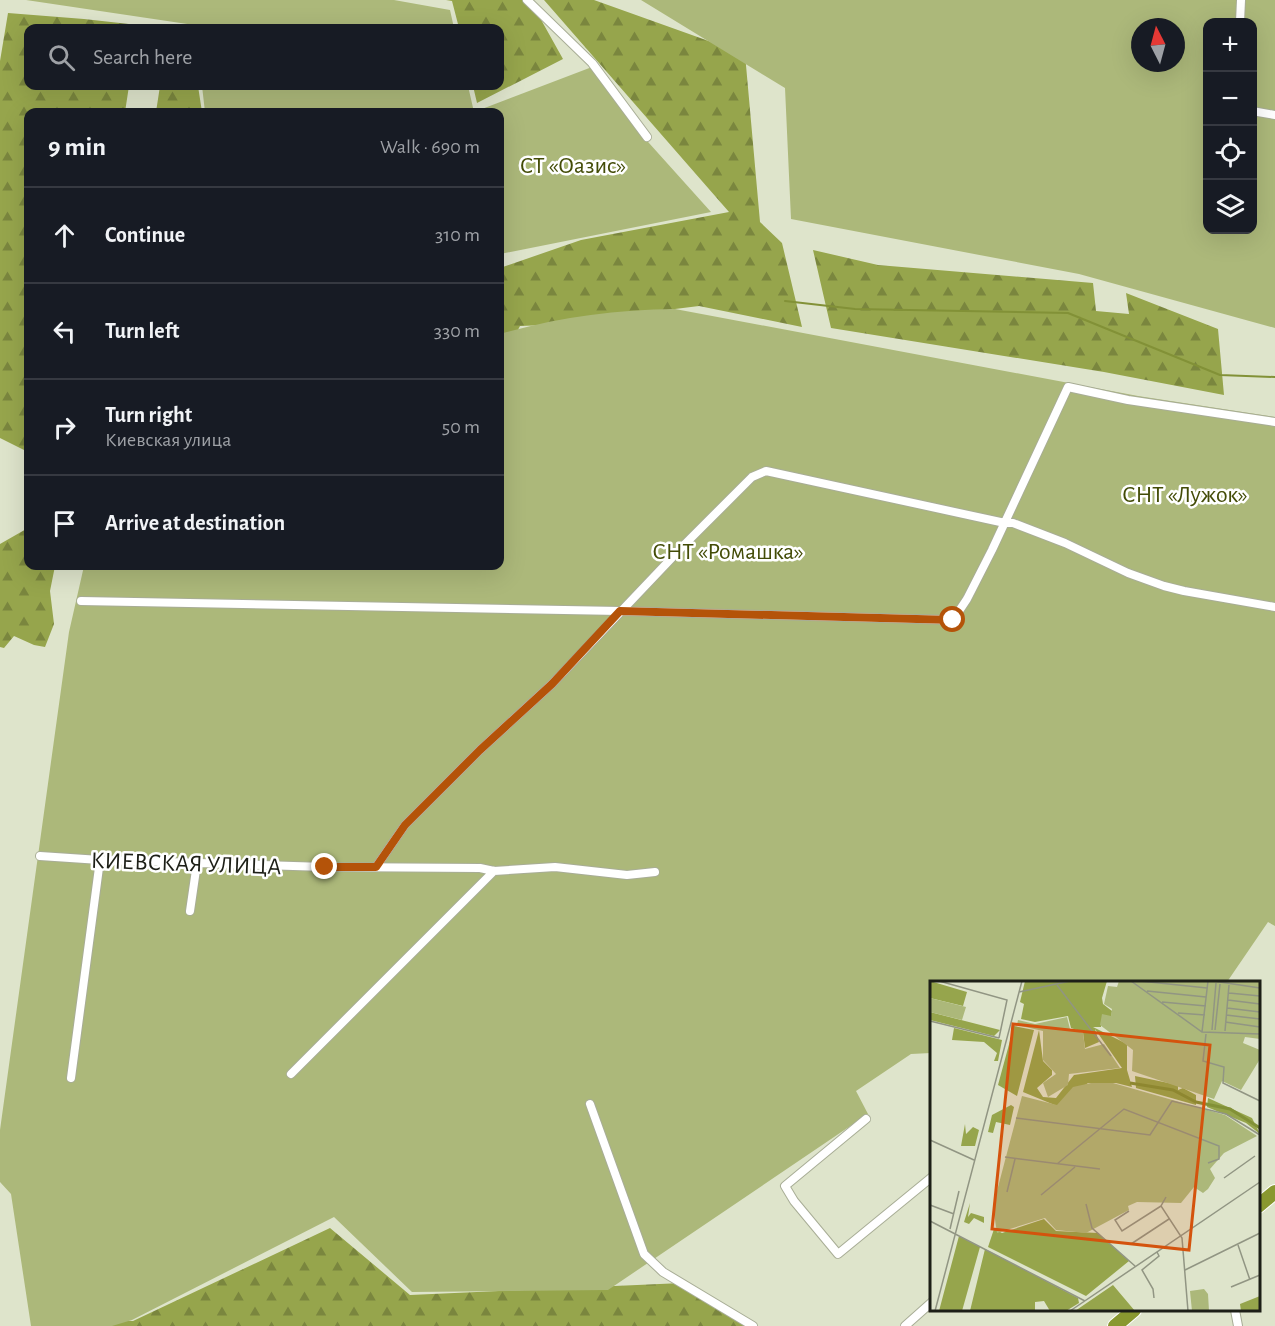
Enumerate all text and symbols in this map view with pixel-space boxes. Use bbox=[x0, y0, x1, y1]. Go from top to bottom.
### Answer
north arrow bbox=[1131, 18, 1185, 72]
map controls bbox=[1203, 18, 1257, 234]
button: + bbox=[1203, 18, 1257, 72]
search box bbox=[24, 24, 504, 90]
icon: search bbox=[45, 41, 78, 74]
text: Search here bbox=[93, 46, 192, 68]
button: − bbox=[1203, 72, 1257, 126]
button: locate bbox=[1203, 126, 1257, 180]
text: 9 min bbox=[48, 134, 106, 160]
text: Walk · 690 m bbox=[380, 137, 480, 157]
park label: СТ «Оазис» bbox=[520, 154, 626, 178]
button: layers bbox=[1203, 180, 1257, 234]
icon: ahead bbox=[48, 219, 81, 252]
text: Continue bbox=[105, 224, 185, 246]
text: 310 m bbox=[435, 225, 480, 245]
icon: left bbox=[48, 315, 81, 348]
text: Turn left bbox=[105, 320, 179, 342]
text: 330 m bbox=[434, 321, 480, 341]
text: Turn right bbox=[105, 404, 192, 426]
icon: right bbox=[48, 411, 81, 444]
text: 50 m bbox=[442, 417, 480, 437]
text: Киевская улица bbox=[105, 430, 231, 450]
park label: СНТ «Лужок» bbox=[1122, 483, 1248, 507]
icon: arrive bbox=[48, 507, 81, 540]
text: Arrive at destination bbox=[105, 512, 285, 534]
park label: СНТ «Ромашка» bbox=[652, 540, 804, 564]
route start bbox=[939, 606, 965, 632]
street label: КИЕВСКАЯ УЛИЦА bbox=[90, 849, 282, 879]
route end bbox=[311, 853, 337, 879]
inset map bbox=[930, 981, 1260, 1311]

